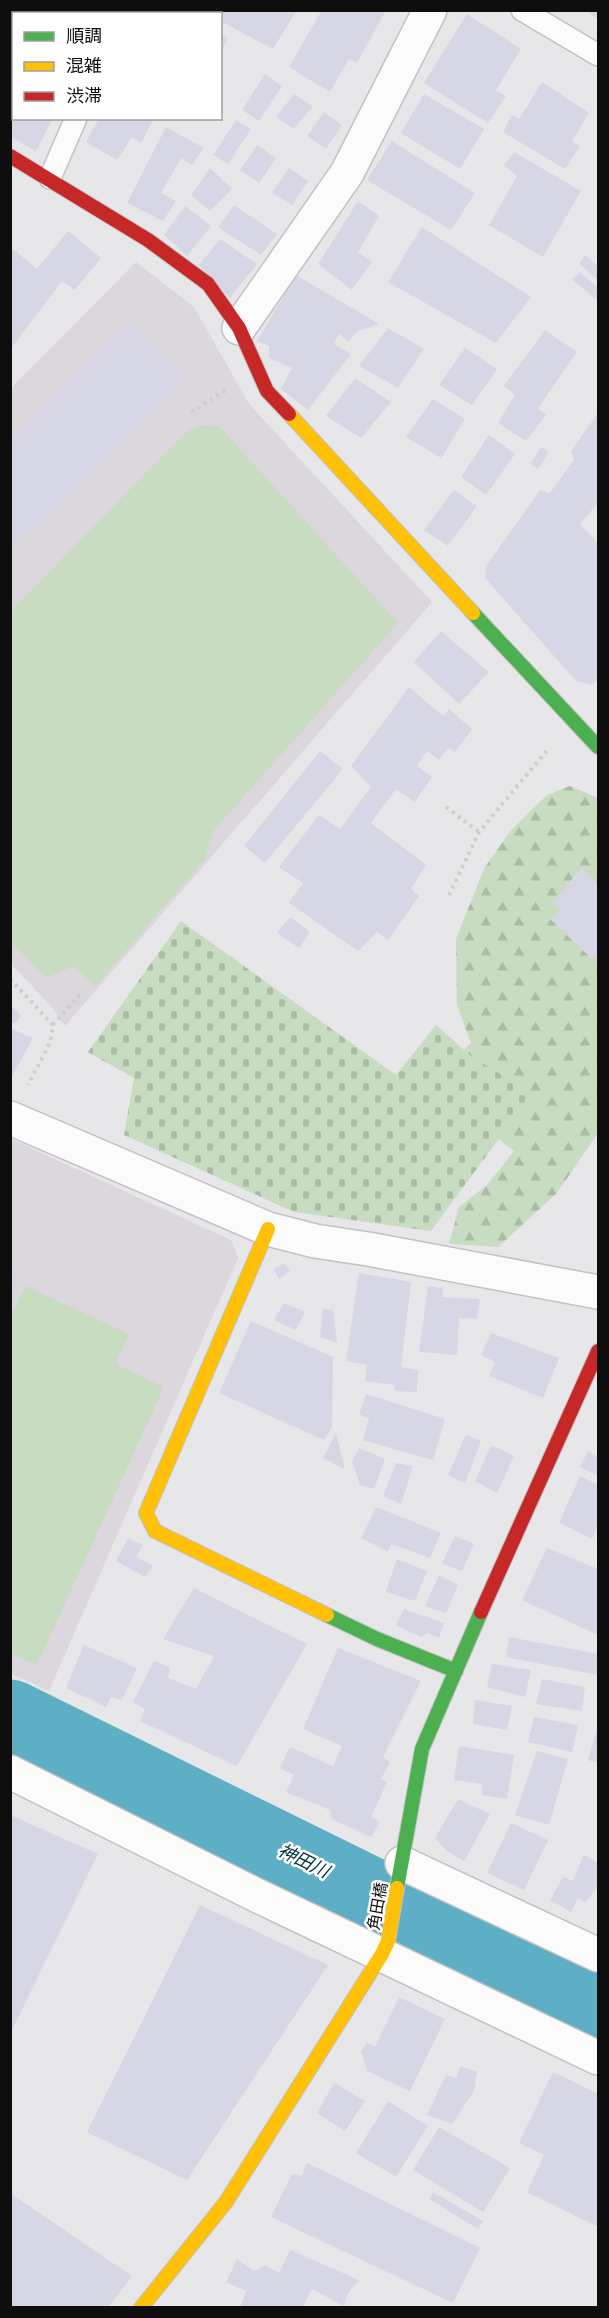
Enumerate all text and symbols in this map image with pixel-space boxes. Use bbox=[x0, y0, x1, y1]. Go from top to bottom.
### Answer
legend bbox=[12, 12, 222, 120]
text: 順調 bbox=[66, 24, 102, 46]
text: 混雑 bbox=[66, 54, 102, 76]
text: 渋滞 bbox=[66, 84, 102, 106]
water label: 神田川 bbox=[275, 1838, 335, 1883]
street label: 角田橋 bbox=[363, 1881, 391, 1931]

